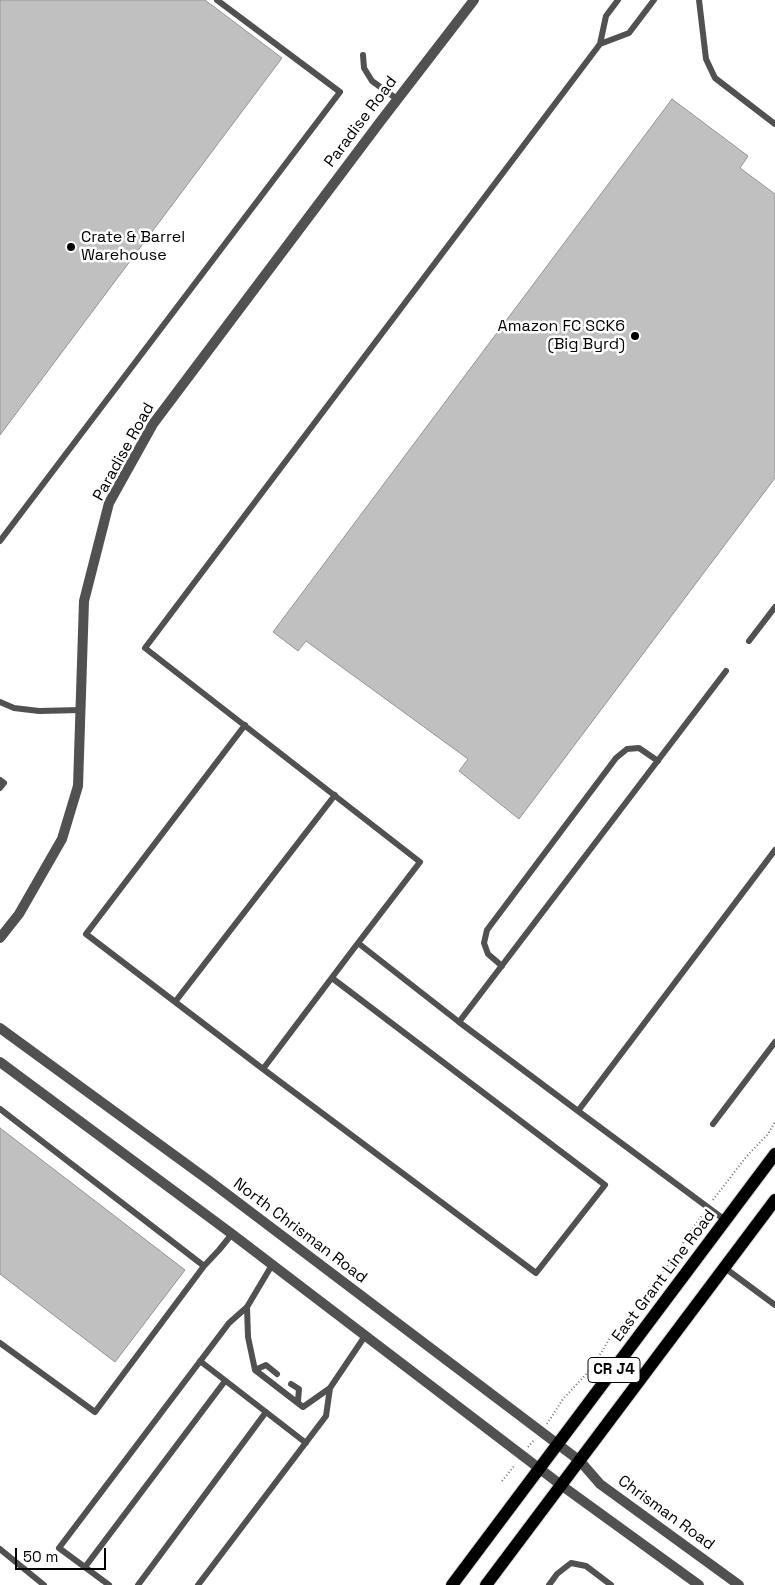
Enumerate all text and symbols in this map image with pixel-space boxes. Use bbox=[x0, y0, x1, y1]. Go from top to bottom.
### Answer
street label: Paradise Road bbox=[321, 73, 401, 171]
place label: Crate & Barrel Warehouse bbox=[81, 228, 185, 266]
marker: Crate & Barrel Warehouse bbox=[65, 241, 77, 253]
place label: Amazon FC SCK6 (Big Byrd) bbox=[498, 317, 625, 355]
marker: Amazon FC SCK6 (Big Byrd) bbox=[629, 330, 641, 342]
street label: Paradise Road bbox=[89, 400, 159, 504]
street label: North Chrisman Road bbox=[229, 1174, 371, 1288]
street label: East Grant Line Road bbox=[608, 1206, 720, 1346]
road number: CR J4 bbox=[588, 1358, 640, 1382]
street label: Chrisman Road bbox=[614, 1472, 718, 1554]
scale bar bbox=[18, 1538, 109, 1570]
text: 50 m bbox=[23, 1547, 58, 1566]

